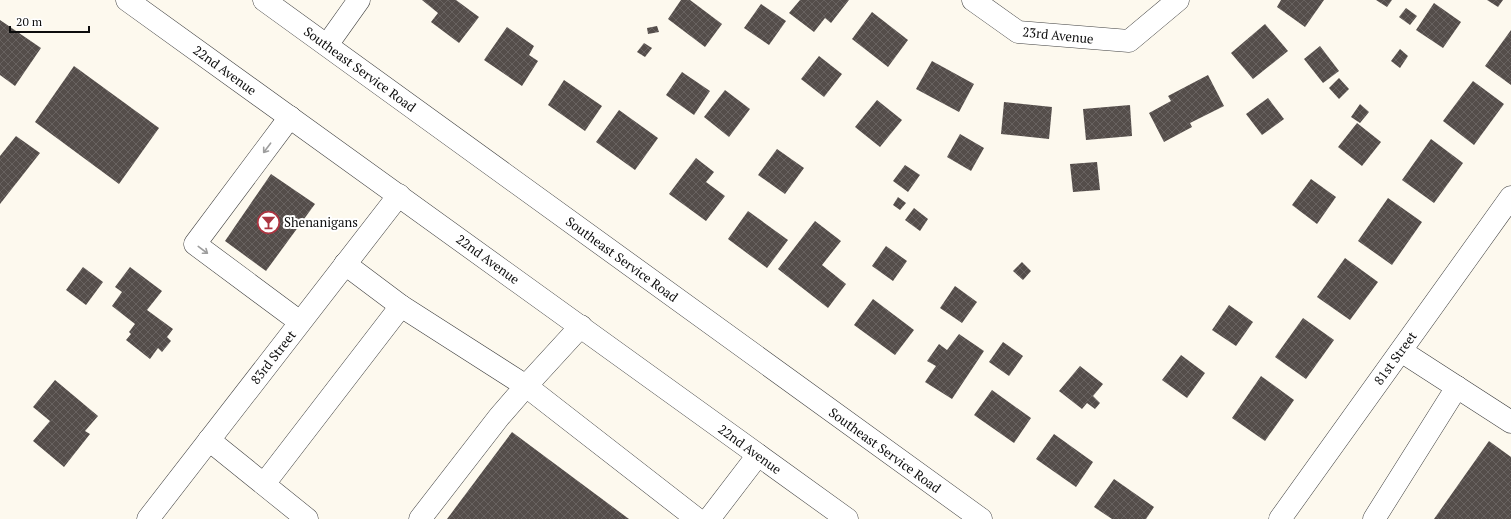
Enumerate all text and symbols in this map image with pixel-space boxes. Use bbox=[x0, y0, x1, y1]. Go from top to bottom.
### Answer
scale bar bbox=[10, 8, 89, 34]
text: 20 m bbox=[16, 14, 43, 29]
street label: Southeast Service Road bbox=[300, 22, 420, 116]
street label: 23rd Avenue bbox=[1021, 22, 1095, 48]
street label: 22nd Avenue bbox=[190, 41, 260, 99]
one-way arrow bbox=[262, 142, 271, 153]
bar icon: Shenanigans bbox=[256, 209, 282, 235]
street label: Southeast Service Road bbox=[562, 212, 682, 306]
place label: Shenanigans bbox=[284, 213, 358, 231]
street label: 22nd Avenue bbox=[453, 230, 523, 288]
one-way arrow bbox=[197, 246, 208, 254]
street label: 83rd Street bbox=[246, 326, 300, 388]
street label: 81st Street bbox=[1369, 327, 1421, 388]
street label: Southeast Service Road bbox=[825, 403, 945, 497]
street label: 22nd Avenue bbox=[715, 420, 785, 478]

